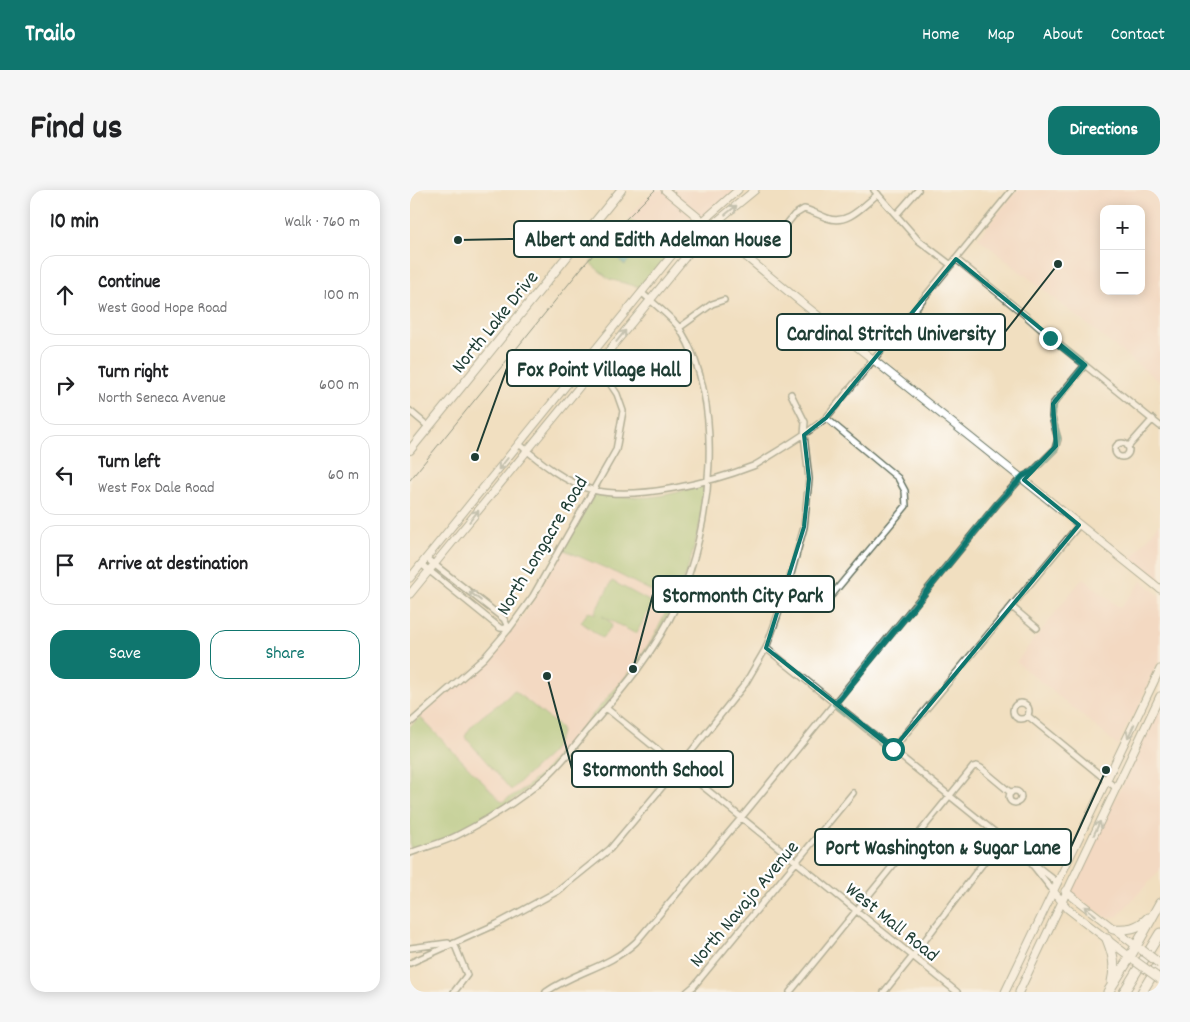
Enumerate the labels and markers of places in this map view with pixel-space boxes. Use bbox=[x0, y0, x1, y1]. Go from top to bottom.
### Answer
callout: Albert and Edith Adelman House bbox=[514, 221, 791, 257]
callout: Cardinal Stritch University bbox=[777, 314, 1005, 350]
callout: Fox Point Village Hall bbox=[507, 350, 691, 386]
callout: Stormonth City Park bbox=[653, 576, 834, 612]
callout: Stormonth School bbox=[572, 751, 733, 787]
callout: Port Washington & Sugar Lane bbox=[815, 829, 1071, 865]

